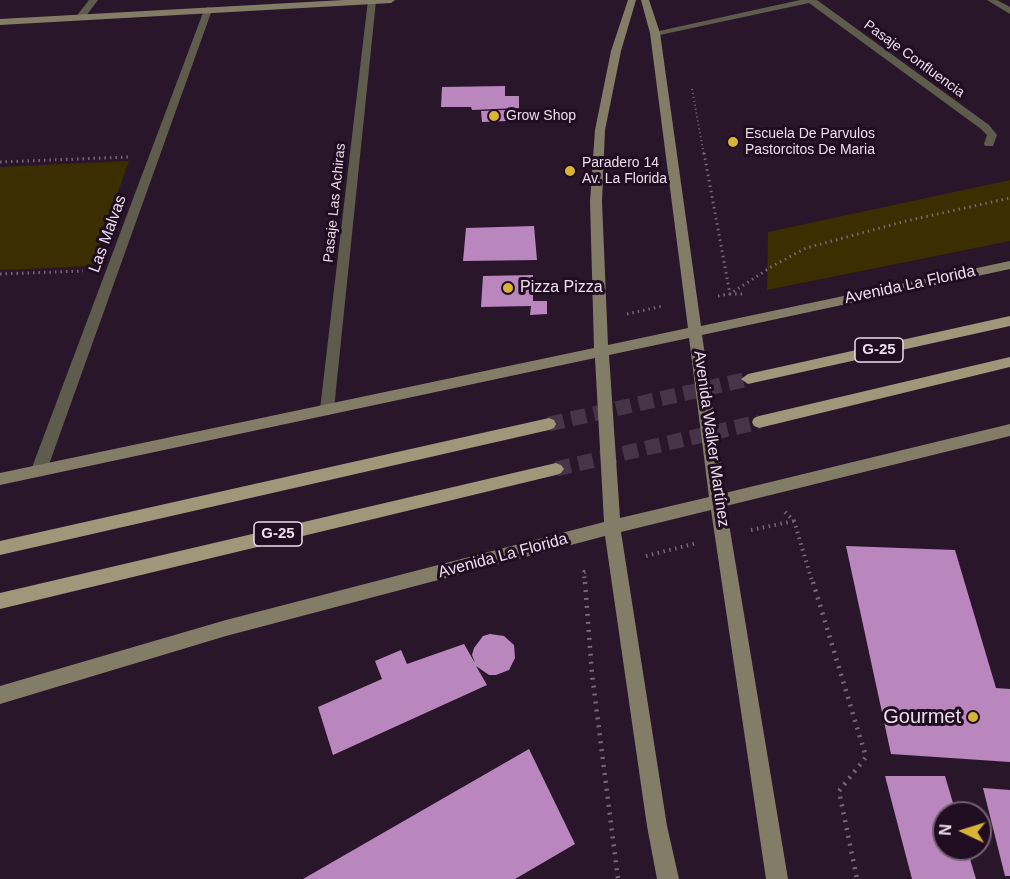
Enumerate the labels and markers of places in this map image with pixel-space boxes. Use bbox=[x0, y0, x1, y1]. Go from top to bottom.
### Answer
place label: Grow Shop bbox=[506, 108, 576, 124]
marker: Grow Shop bbox=[487, 109, 501, 123]
place label: Escuela De Parvulos Pastorcitos De Maria bbox=[745, 126, 875, 158]
marker: Escuela De Parvulos Pastorcitos De Maria bbox=[726, 135, 740, 149]
place label: Paradero 14 Av. La Florida bbox=[582, 155, 667, 188]
marker: Paradero 14 Av. La Florida bbox=[563, 164, 577, 178]
place label: Pizza Pizza bbox=[520, 278, 603, 298]
marker: Pizza Pizza bbox=[501, 281, 515, 295]
place label: Gourmet bbox=[883, 705, 961, 729]
marker: Gourmet bbox=[966, 710, 980, 724]

